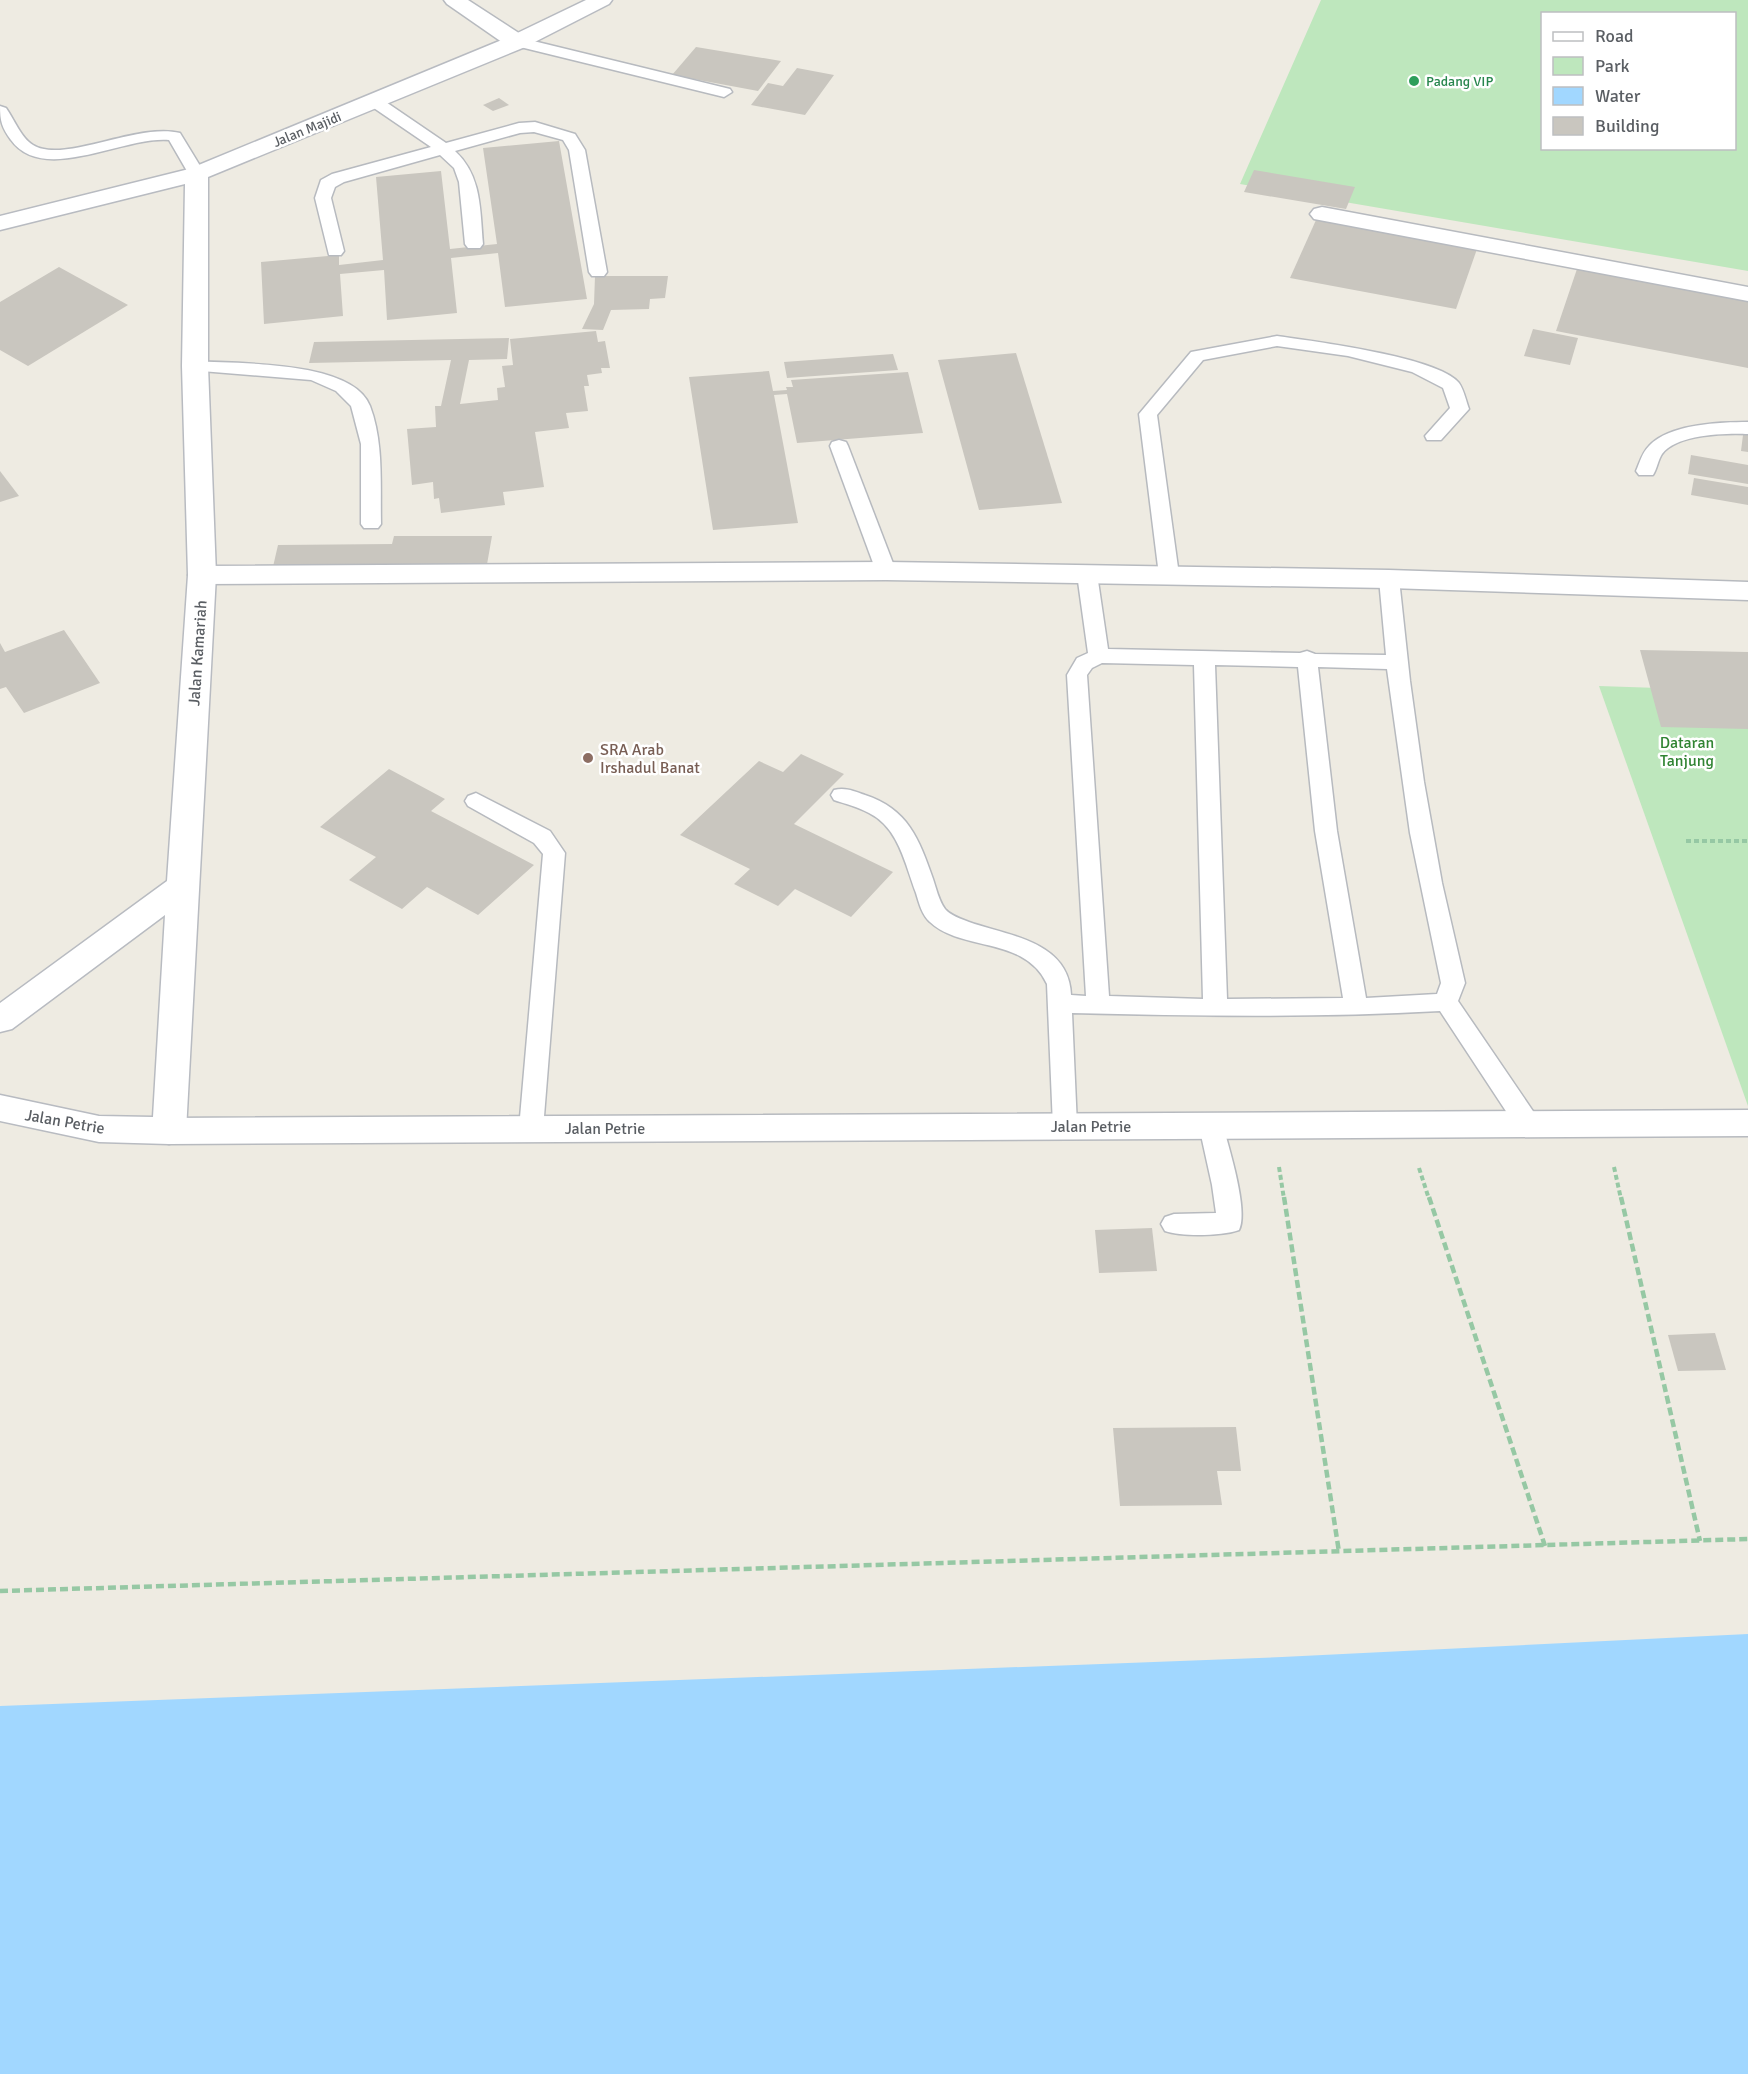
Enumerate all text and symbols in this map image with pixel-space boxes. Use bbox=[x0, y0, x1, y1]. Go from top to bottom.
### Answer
legend bbox=[1541, 12, 1736, 150]
text: Road bbox=[1595, 25, 1634, 47]
text: Park bbox=[1595, 55, 1630, 77]
place label: Padang VIP bbox=[1426, 73, 1493, 90]
marker: Padang VIP bbox=[1407, 74, 1421, 88]
text: Water bbox=[1595, 85, 1641, 107]
street label: Jalan Majidi bbox=[271, 108, 344, 151]
text: Building bbox=[1595, 115, 1659, 137]
street label: Jalan Kamariah bbox=[184, 600, 212, 707]
park label: Dataran Tanjung bbox=[1660, 733, 1714, 771]
place label: SRA Arab Irshadul Banat bbox=[600, 740, 700, 778]
marker: SRA Arab Irshadul Banat bbox=[581, 751, 595, 765]
street label: Jalan Petrie bbox=[23, 1105, 106, 1139]
street label: Jalan Petrie bbox=[1051, 1117, 1131, 1137]
street label: Jalan Petrie bbox=[565, 1119, 645, 1139]

